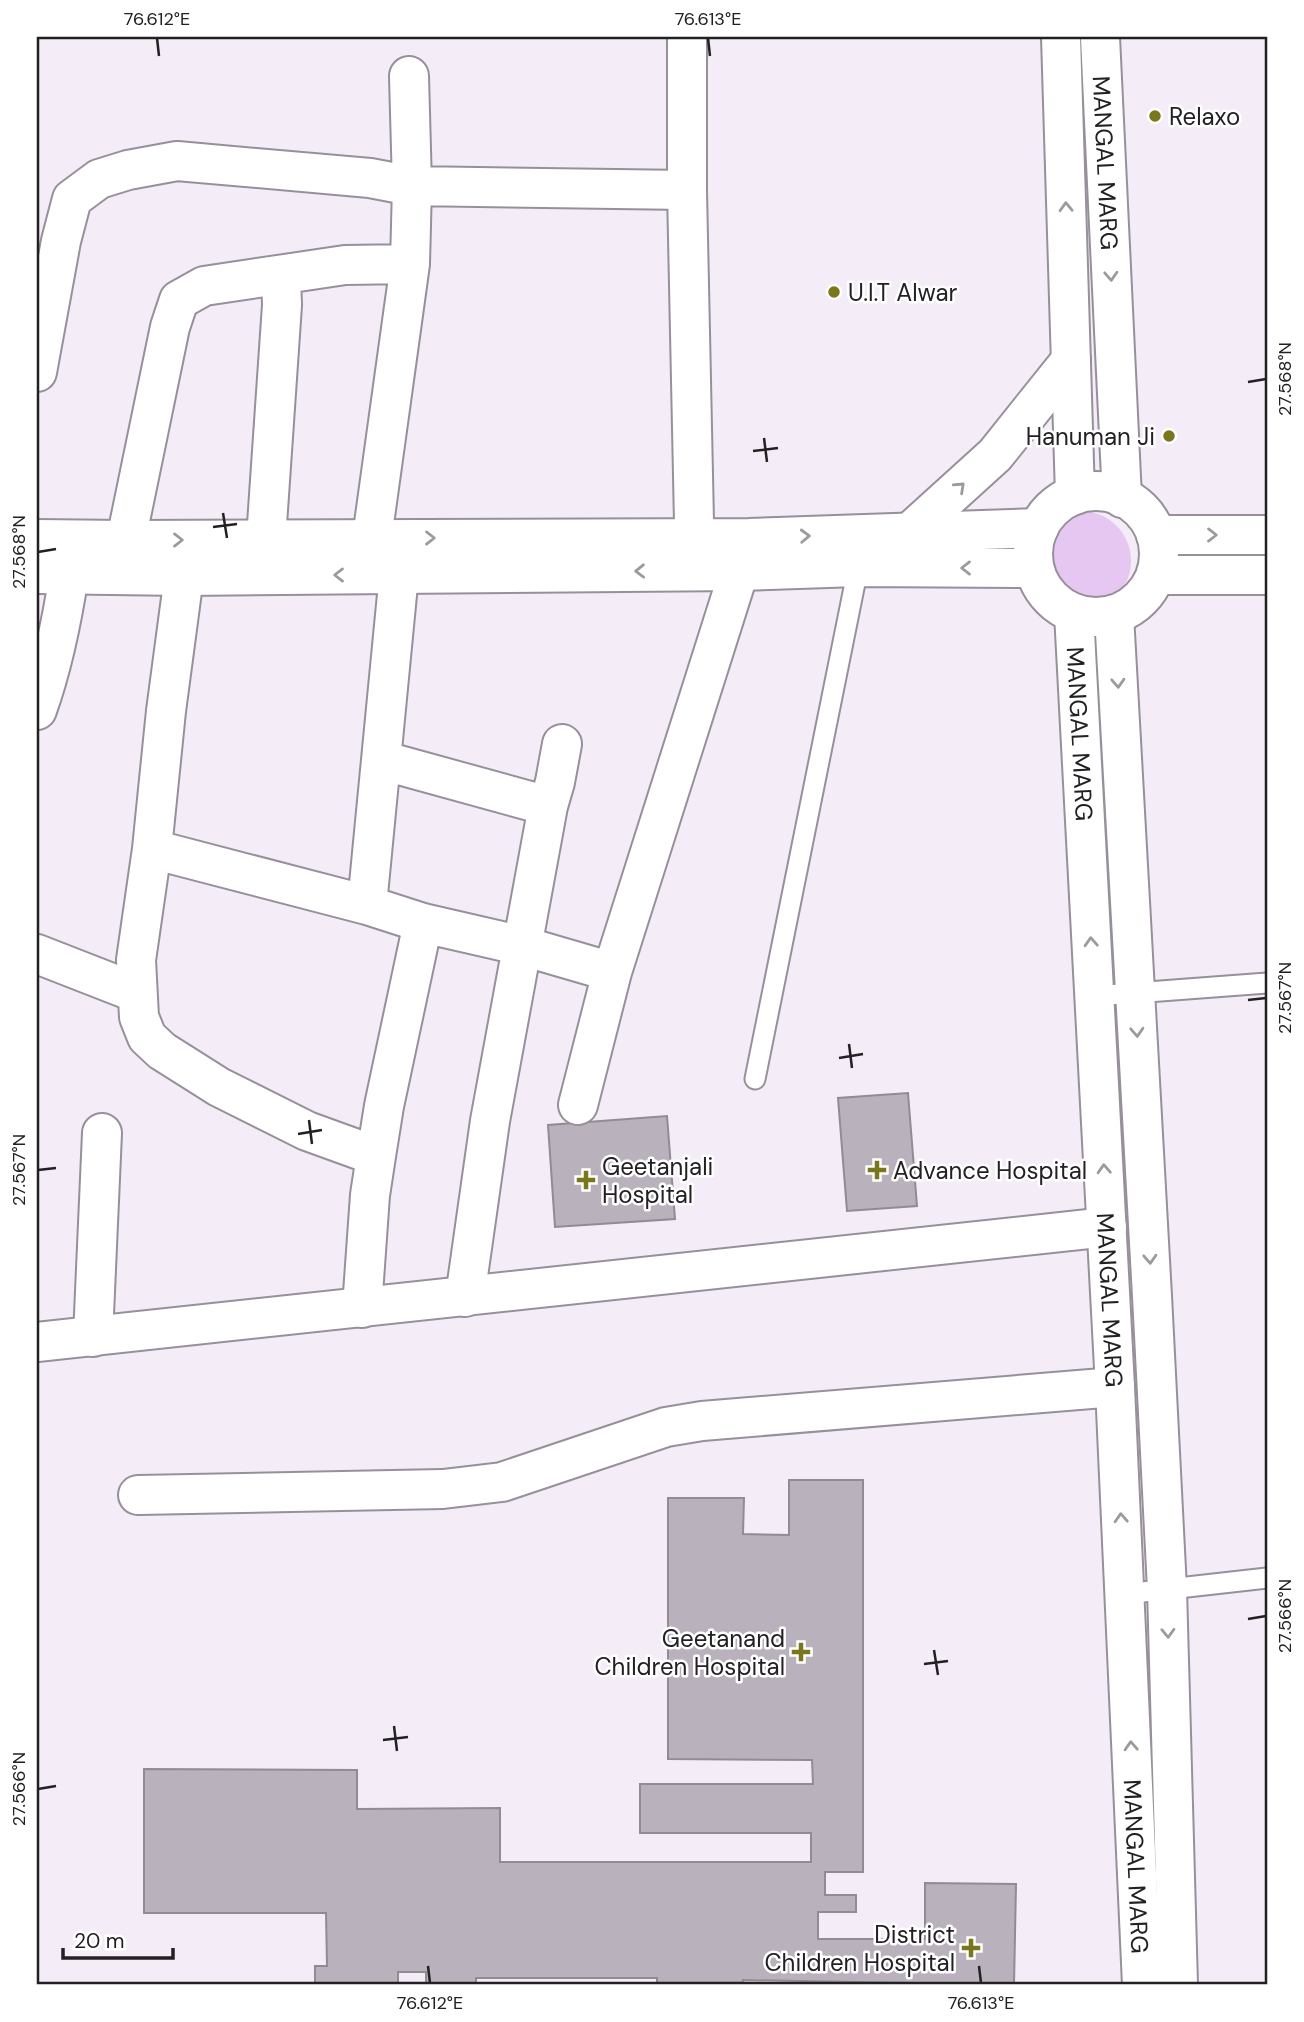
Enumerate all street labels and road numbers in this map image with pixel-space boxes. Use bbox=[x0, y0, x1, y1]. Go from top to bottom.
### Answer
street label: MANGAL MARG bbox=[1086, 75, 1126, 251]
street label: MANGAL MARG bbox=[1060, 646, 1100, 822]
street label: MANGAL MARG bbox=[1090, 1212, 1130, 1388]
street label: MANGAL MARG bbox=[1117, 1779, 1156, 1954]

